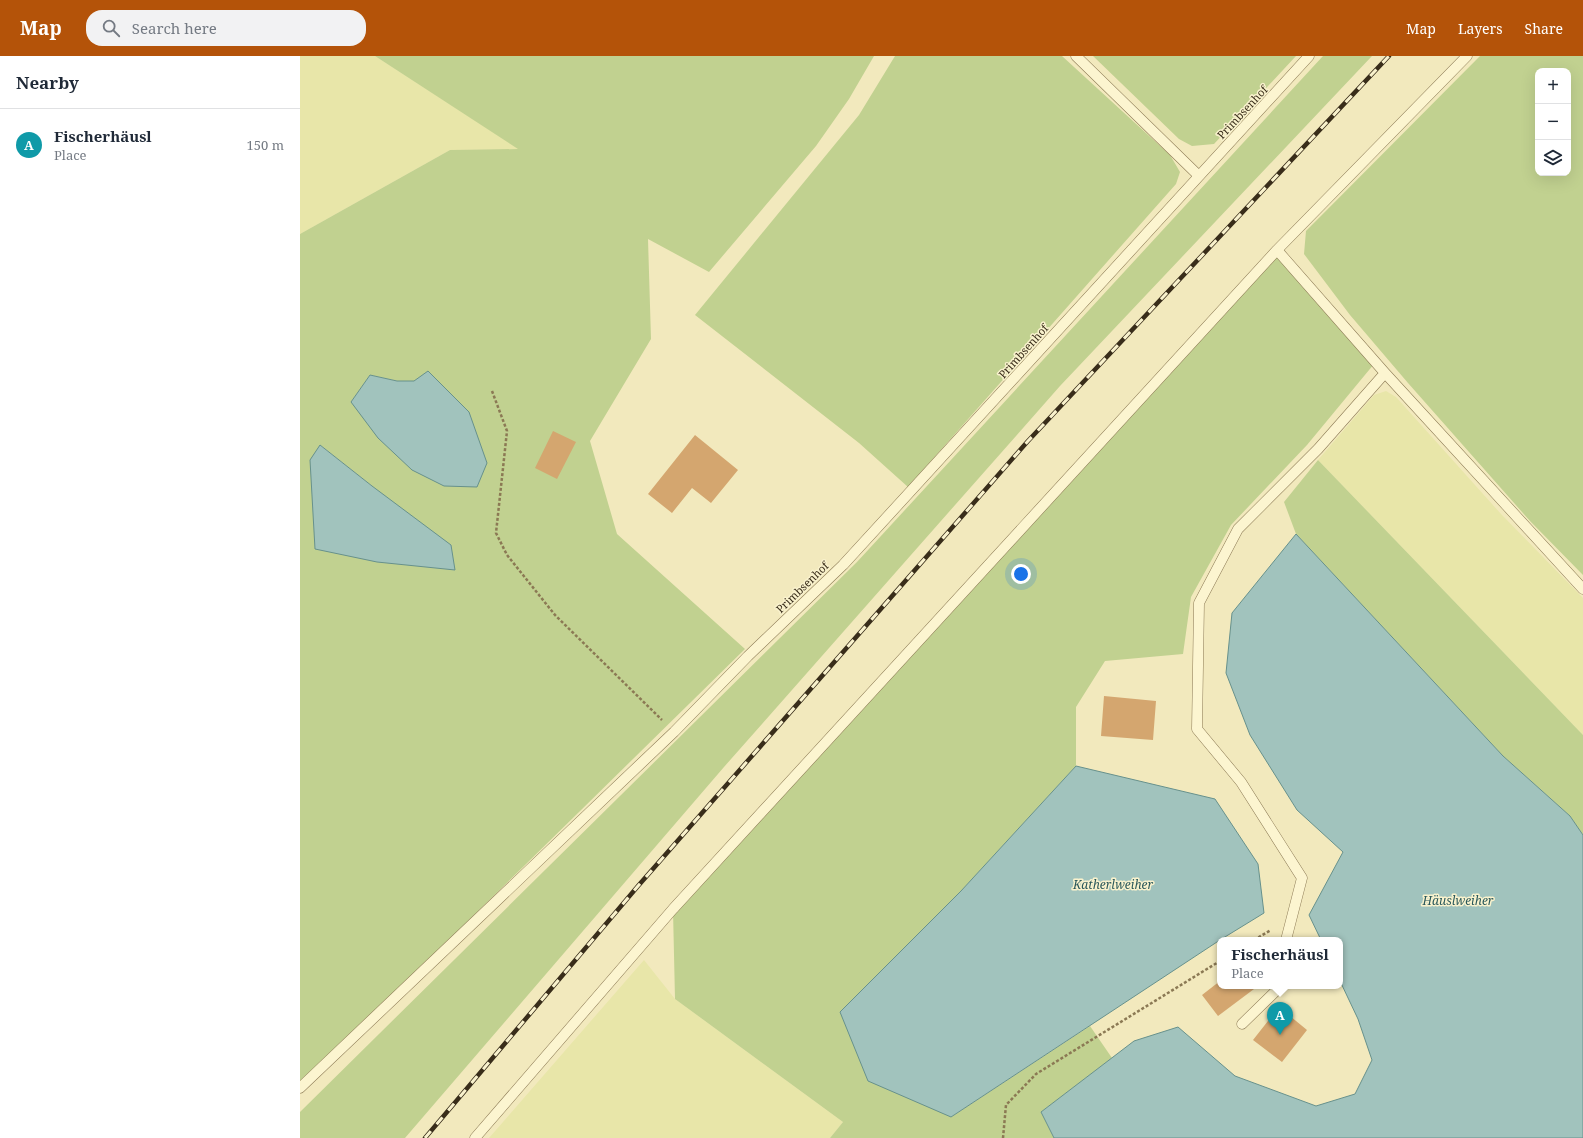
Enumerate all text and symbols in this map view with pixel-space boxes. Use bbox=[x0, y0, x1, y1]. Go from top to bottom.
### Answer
search box bbox=[86, 10, 366, 46]
text: Map bbox=[20, 15, 62, 41]
icon: search bbox=[100, 17, 122, 39]
text: Search here bbox=[132, 18, 217, 38]
text: Map bbox=[1406, 19, 1436, 38]
text: Layers bbox=[1458, 19, 1503, 38]
text: Share bbox=[1525, 19, 1563, 38]
map controls bbox=[1535, 68, 1571, 176]
button: + bbox=[1535, 68, 1571, 104]
text: Nearby bbox=[16, 71, 79, 94]
street label: Primbsenhof bbox=[1213, 81, 1271, 142]
button: − bbox=[1535, 104, 1571, 140]
text: Fischerhäusl bbox=[54, 126, 152, 146]
text: A bbox=[24, 136, 34, 154]
text: 150 m bbox=[247, 136, 284, 154]
button: layers bbox=[1535, 140, 1571, 176]
text: Place bbox=[54, 146, 87, 164]
street label: Primbsenhof bbox=[995, 320, 1052, 381]
street label: Primbsenhof bbox=[772, 557, 832, 616]
your location bbox=[1011, 564, 1031, 584]
water label: Katherlweiher bbox=[1072, 876, 1154, 893]
water label: Häuslweiher bbox=[1422, 892, 1494, 909]
popup bbox=[1217, 937, 1343, 989]
text: Fischerhäusl bbox=[1231, 944, 1329, 964]
text: Place bbox=[1231, 964, 1264, 982]
pin: A bbox=[1267, 1002, 1293, 1035]

